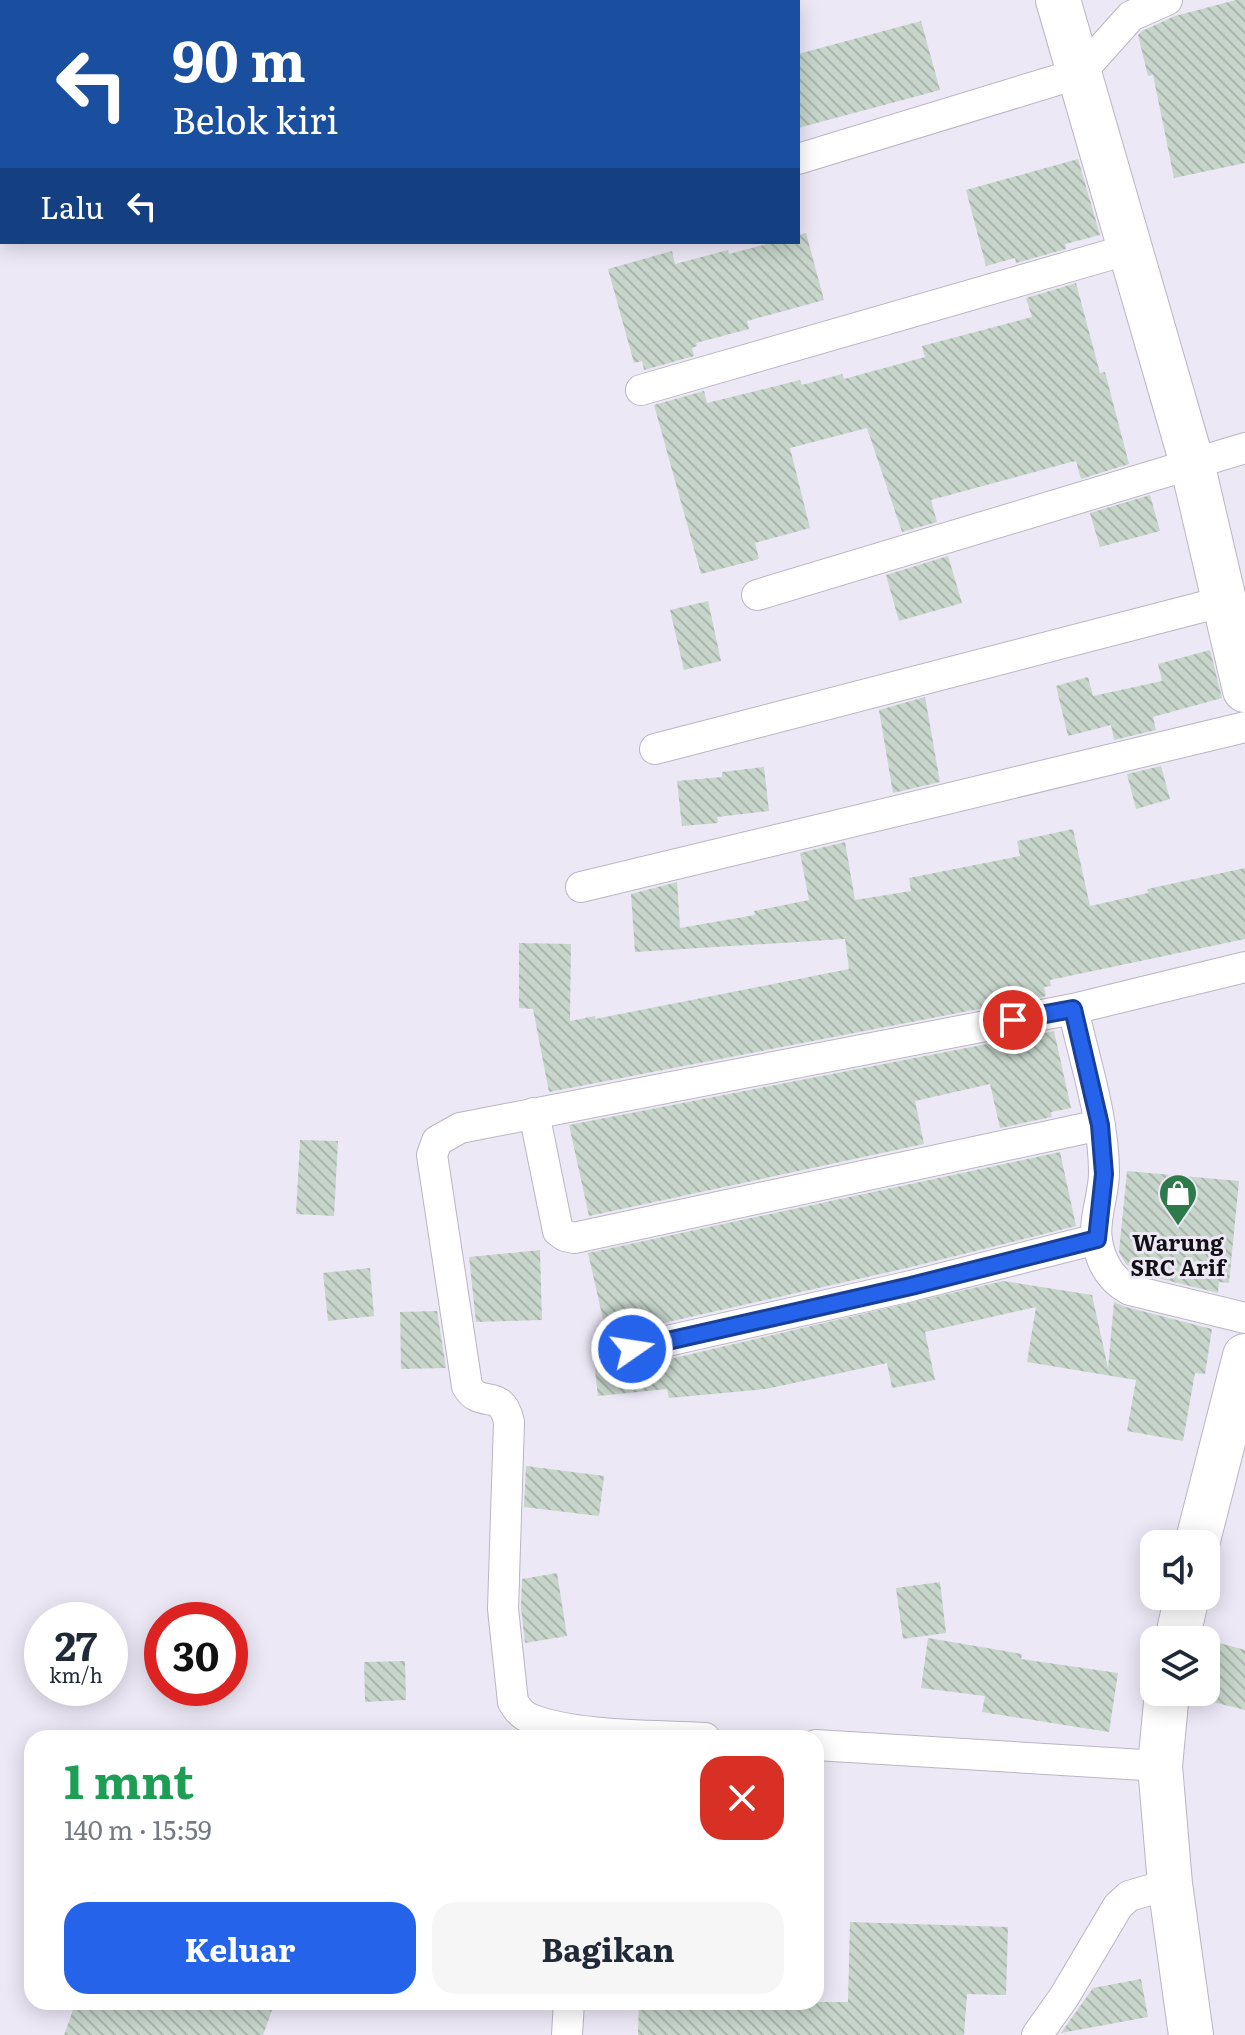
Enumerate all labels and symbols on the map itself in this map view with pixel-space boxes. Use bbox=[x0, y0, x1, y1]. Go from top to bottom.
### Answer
pin bbox=[979, 986, 1047, 1054]
shop icon: Warung SRC Arif bbox=[1157, 1172, 1199, 1227]
place label: Warung SRC Arif bbox=[1131, 1225, 1228, 1283]
position arrow bbox=[590, 1307, 674, 1391]
speed limit sign: 30 bbox=[144, 1602, 248, 1706]

